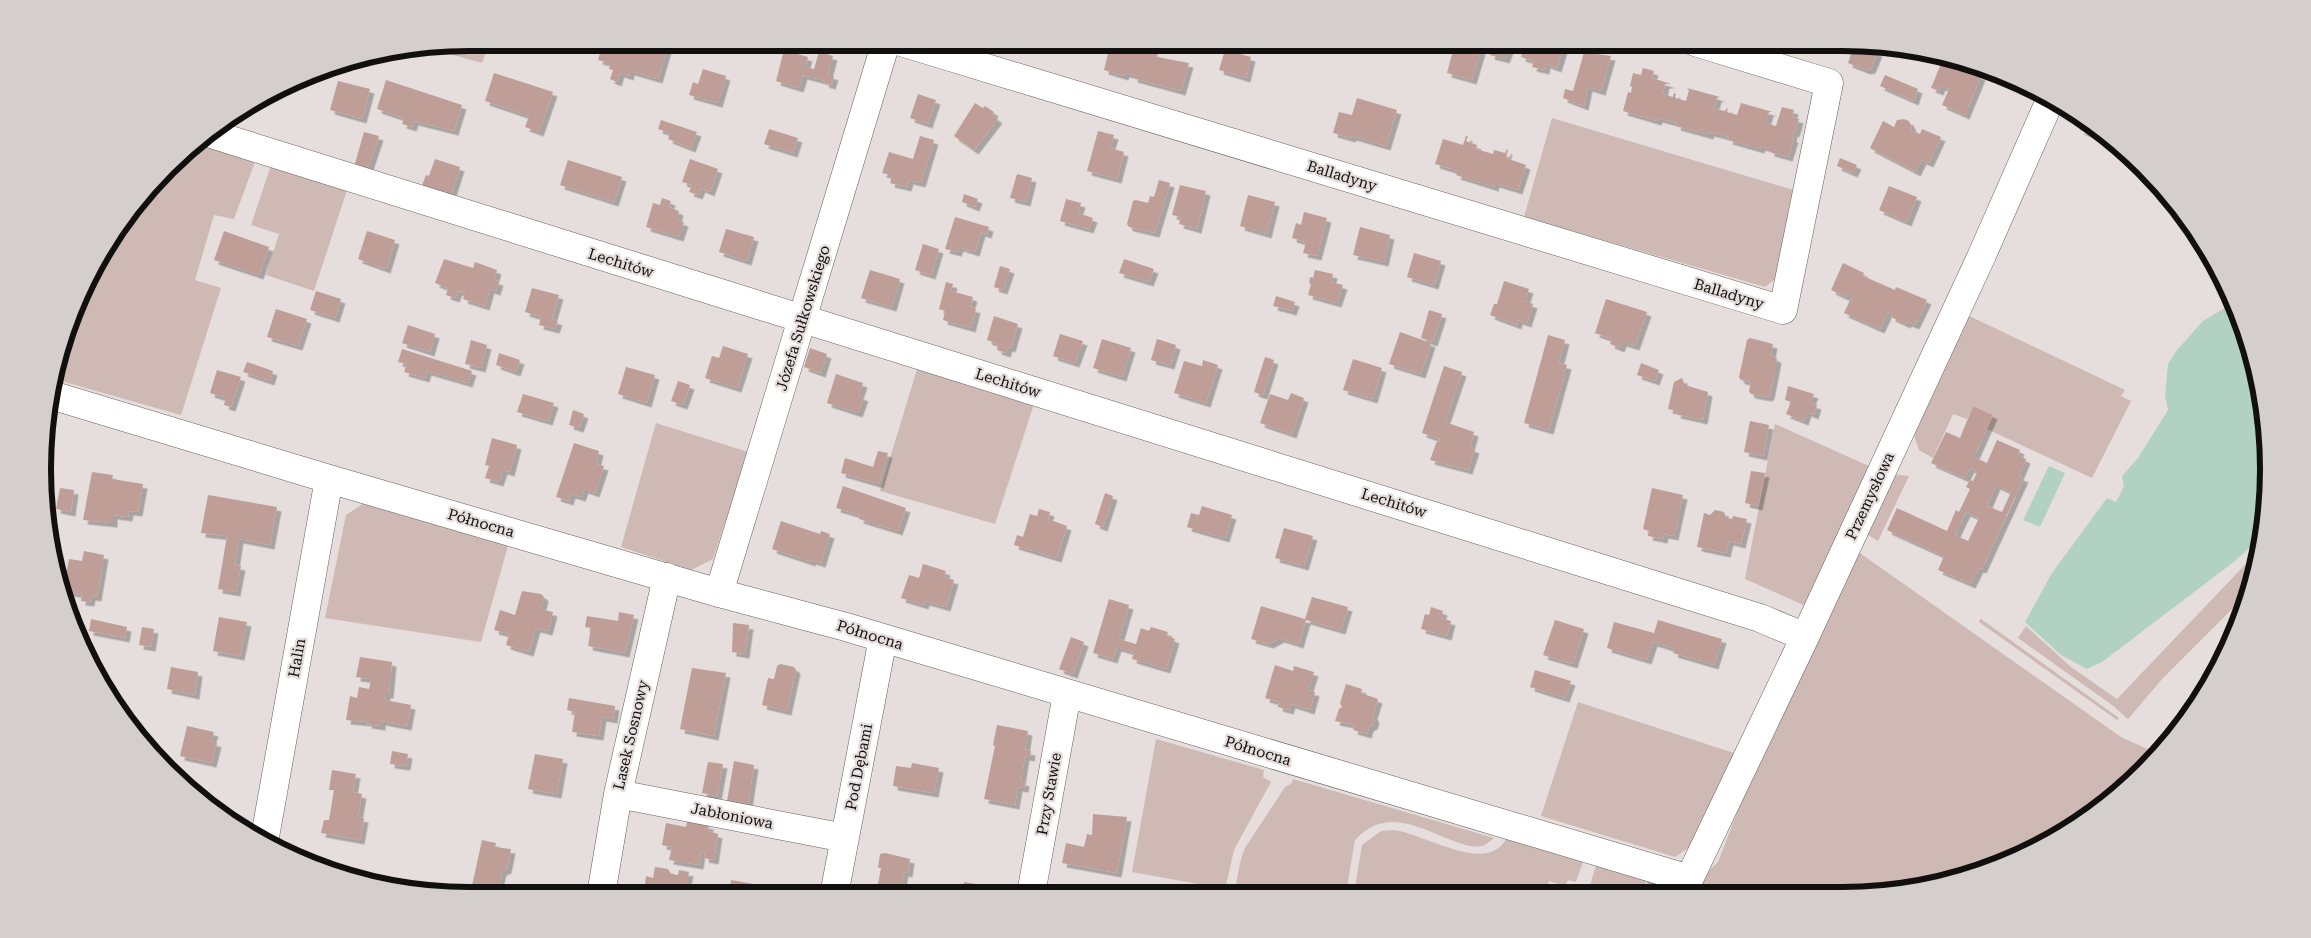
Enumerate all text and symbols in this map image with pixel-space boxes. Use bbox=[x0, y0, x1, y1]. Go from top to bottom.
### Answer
street label: Balladyny bbox=[1305, 157, 1379, 195]
street label: Józefa Sułkowskiego bbox=[772, 243, 834, 393]
street label: Lechitów bbox=[586, 245, 656, 282]
street label: Balladyny bbox=[1692, 275, 1766, 313]
street label: Lechitów bbox=[973, 365, 1043, 402]
street label: Przemysłowa bbox=[1842, 449, 1898, 543]
street label: Lechitów bbox=[1359, 485, 1429, 522]
street label: Północna bbox=[446, 505, 516, 541]
street label: Północna bbox=[835, 616, 905, 654]
street label: Halin bbox=[285, 637, 309, 679]
street label: Lasek Sosnowy bbox=[610, 678, 652, 792]
street label: Pod Dębami bbox=[842, 722, 876, 812]
street label: Północna bbox=[1223, 732, 1293, 770]
street label: Przy Stawie bbox=[1033, 751, 1065, 837]
street label: Jabłoniowa bbox=[689, 799, 775, 833]

